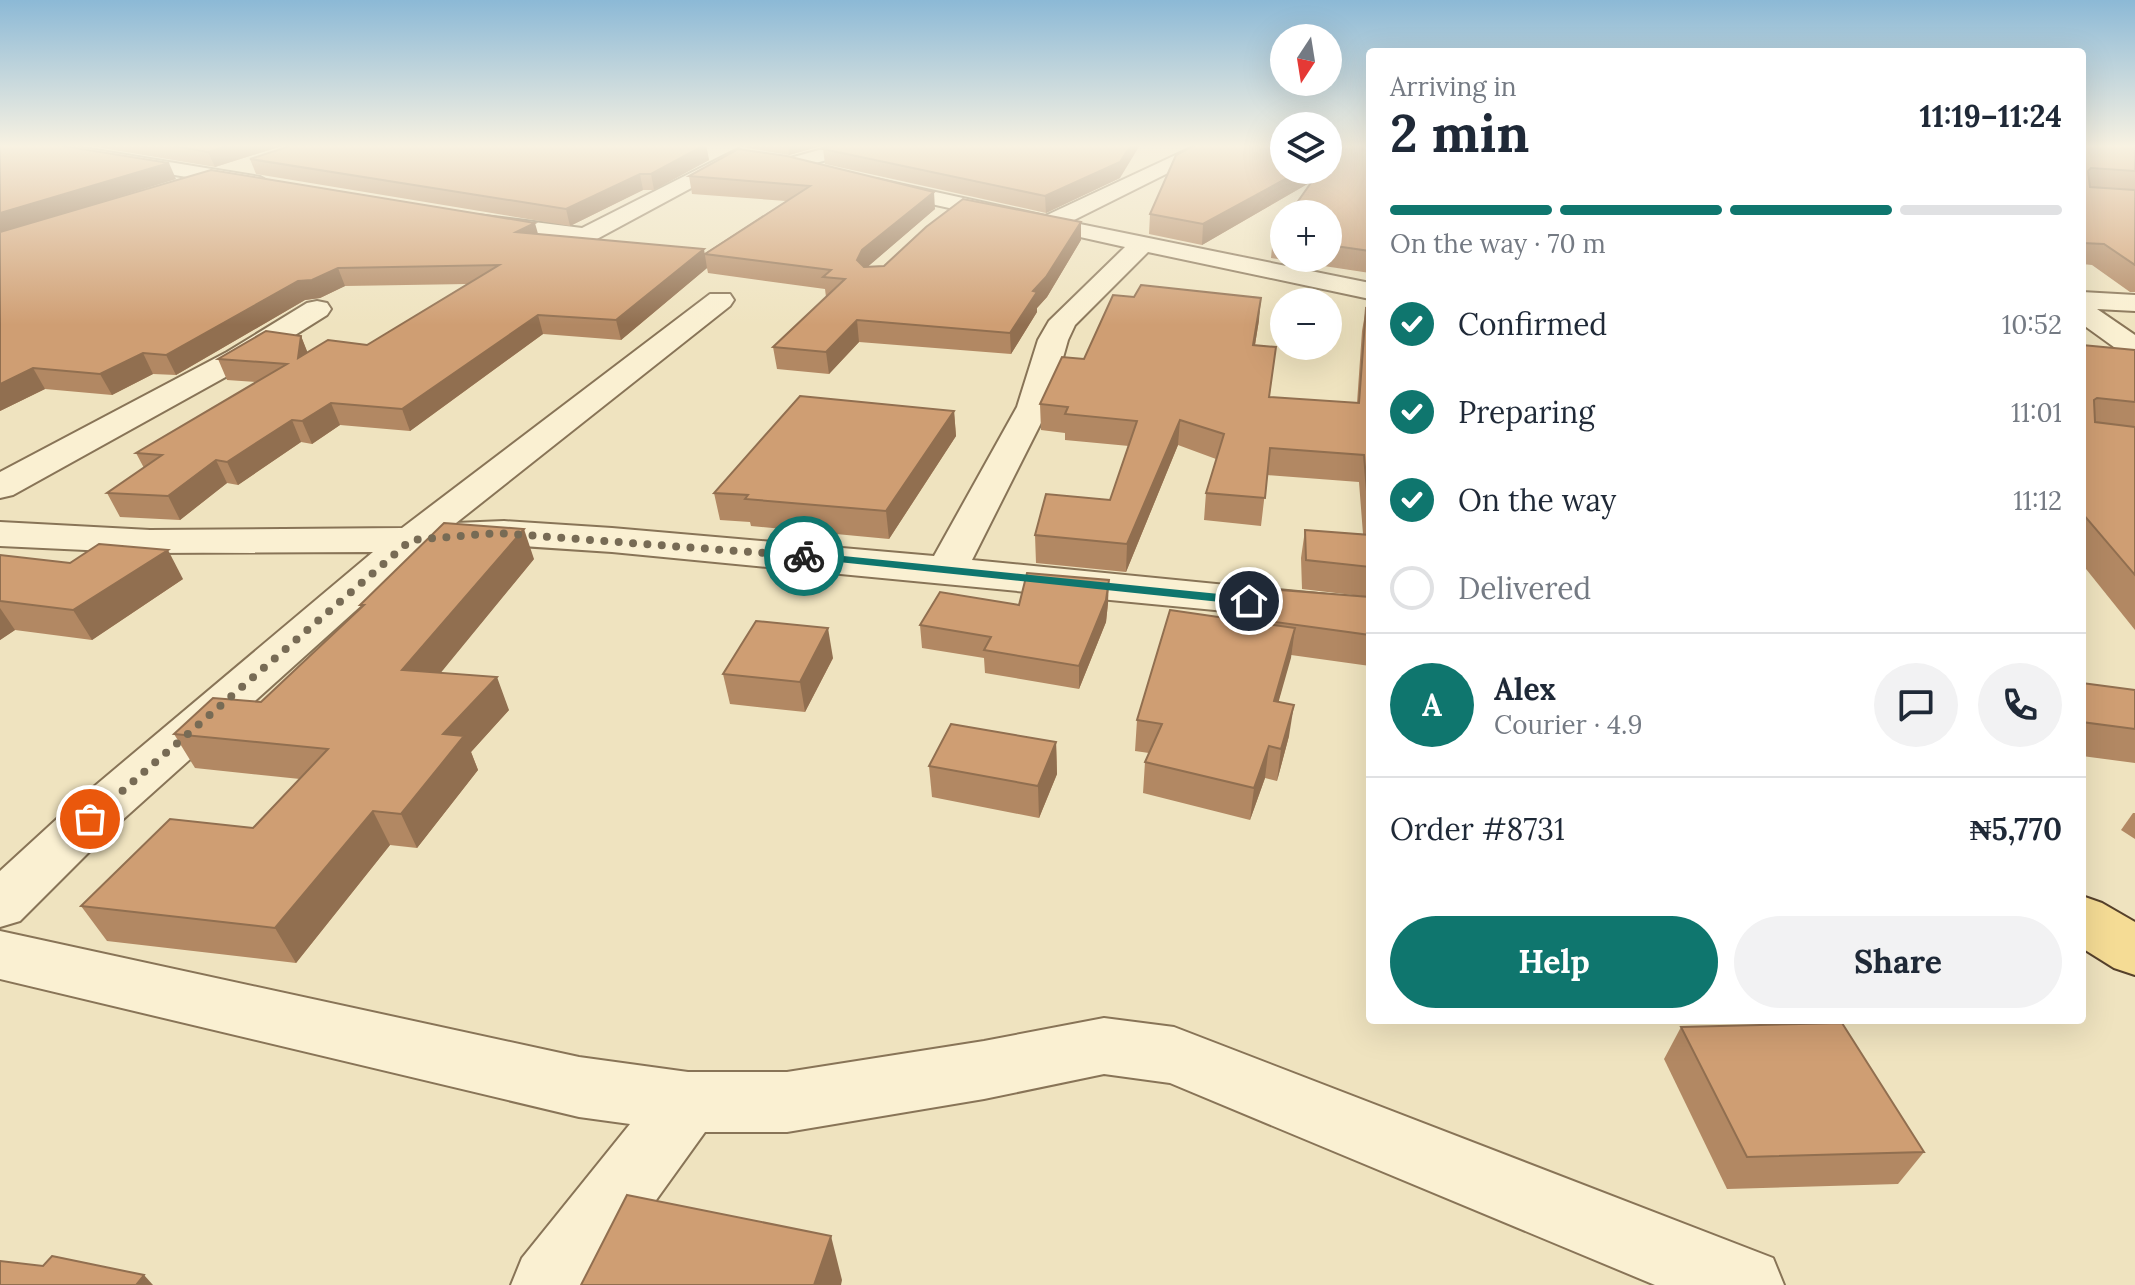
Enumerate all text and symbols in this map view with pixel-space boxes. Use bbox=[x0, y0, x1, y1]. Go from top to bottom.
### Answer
north arrow bbox=[1270, 24, 1342, 96]
map controls bbox=[1270, 24, 1342, 360]
text: Arriving in bbox=[1390, 70, 1517, 103]
text: 11:19–11:24 bbox=[1920, 97, 2062, 135]
text: 2 min bbox=[1390, 100, 1529, 166]
button: layers bbox=[1270, 112, 1342, 184]
button: + bbox=[1270, 200, 1342, 272]
text: On the way · 70 m bbox=[1390, 227, 1606, 260]
button: − bbox=[1270, 288, 1342, 360]
icon: check bbox=[1390, 302, 1434, 346]
text: Confirmed bbox=[1458, 305, 1607, 343]
text: 10:52 bbox=[2002, 308, 2062, 341]
icon: check bbox=[1390, 390, 1434, 434]
text: Preparing bbox=[1458, 393, 1595, 431]
text: 11:01 bbox=[2011, 396, 2062, 429]
icon: check bbox=[1390, 478, 1434, 522]
text: On the way bbox=[1458, 481, 1616, 519]
text: 11:12 bbox=[2013, 484, 2062, 517]
courier bbox=[764, 516, 844, 596]
icon: bike bbox=[782, 534, 826, 578]
pin bbox=[1215, 567, 1283, 635]
text: Delivered bbox=[1458, 569, 1591, 607]
icon: home bbox=[1227, 579, 1271, 623]
button: chat bbox=[1874, 663, 1958, 747]
button: phone bbox=[1978, 663, 2062, 747]
text: Alex bbox=[1494, 670, 1556, 708]
text: A bbox=[1422, 686, 1442, 724]
text: Courier · 4.9 bbox=[1494, 708, 1643, 741]
pin bbox=[56, 785, 124, 853]
icon: bag bbox=[68, 797, 112, 841]
text: Order #8731 bbox=[1390, 810, 1565, 848]
text: ₦5,770 bbox=[1970, 810, 2062, 848]
button: Help bbox=[1390, 916, 1718, 1008]
button: Share bbox=[1734, 916, 2062, 1008]

